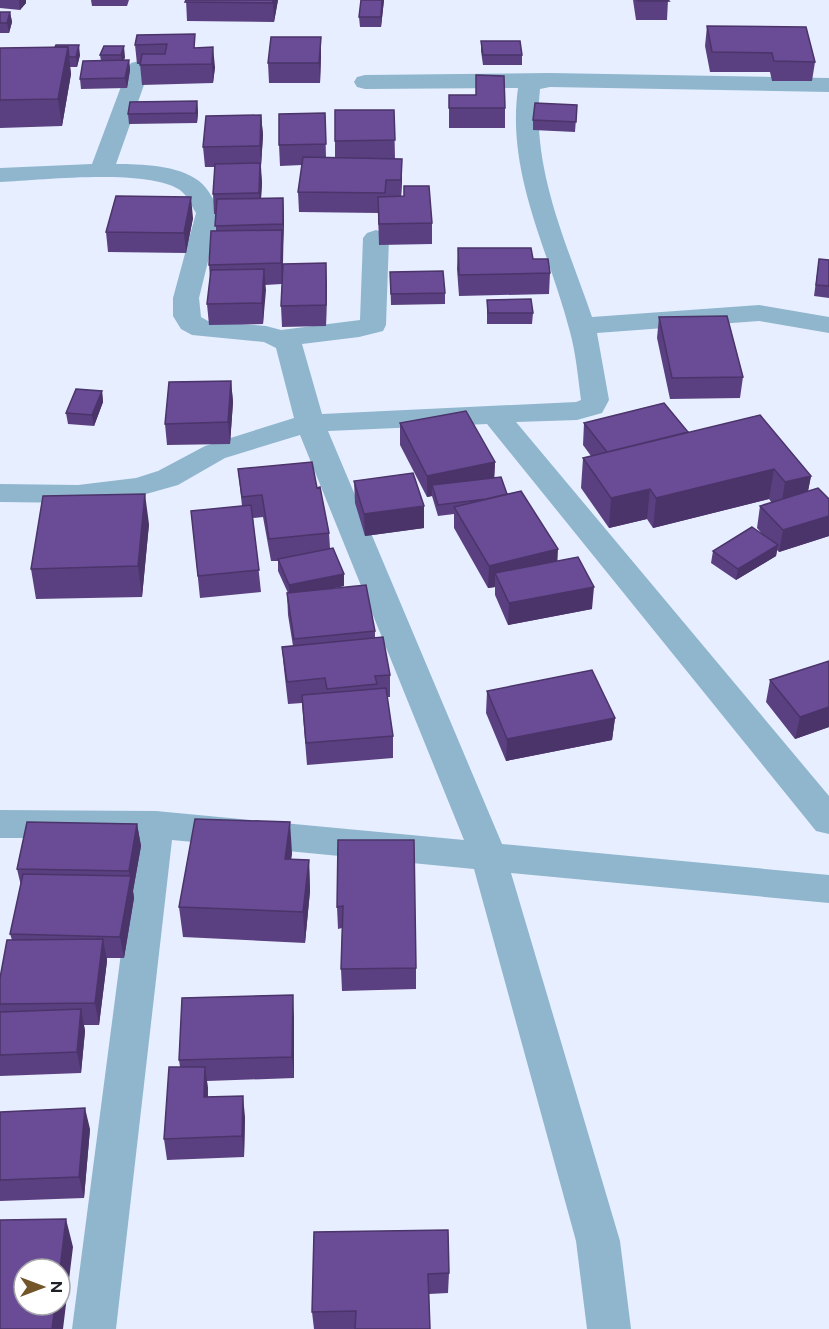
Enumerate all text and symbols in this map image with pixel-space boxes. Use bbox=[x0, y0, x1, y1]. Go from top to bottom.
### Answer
north arrow bbox=[12, 1257, 72, 1317]
text: N bbox=[47, 1281, 66, 1293]

